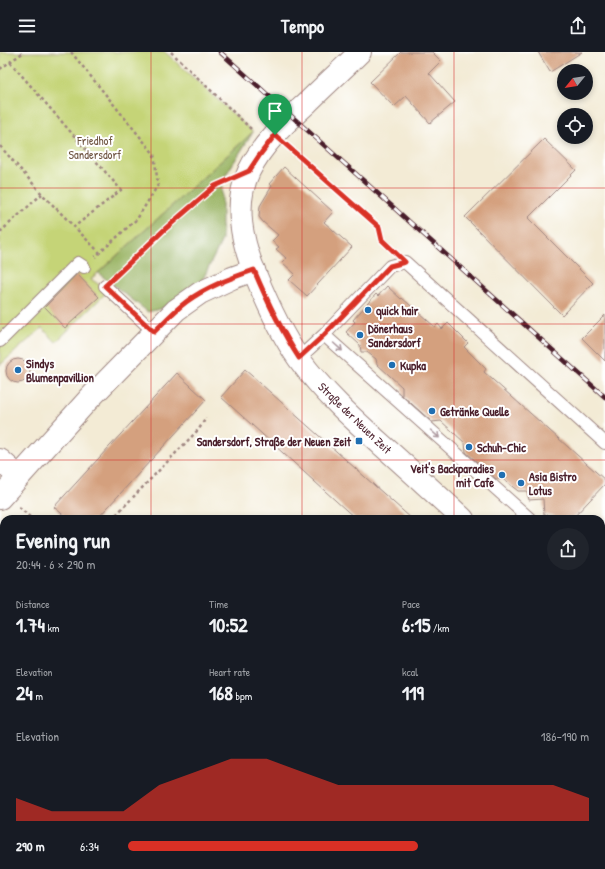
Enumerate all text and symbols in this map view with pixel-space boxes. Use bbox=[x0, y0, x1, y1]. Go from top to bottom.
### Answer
text: Tempo bbox=[281, 14, 324, 39]
icon: menu bbox=[16, 15, 38, 37]
icon: share bbox=[567, 15, 589, 37]
north arrow bbox=[557, 64, 593, 100]
map controls bbox=[557, 64, 593, 144]
pin bbox=[258, 94, 292, 135]
icon: arrive bbox=[264, 100, 286, 122]
button: locate bbox=[557, 108, 593, 144]
park label: Friedhof Sandersdorf bbox=[69, 132, 122, 163]
place label: quick hair bbox=[376, 302, 419, 320]
marker: quick hair bbox=[363, 305, 373, 315]
place label: Dönerhaus Sandersdorf bbox=[368, 320, 421, 351]
marker: Dönerhaus Sandersdorf bbox=[355, 330, 365, 340]
one-way arrow bbox=[333, 342, 343, 352]
place label: Sindys Blumenpavillion bbox=[26, 355, 94, 387]
place label: Kupka bbox=[400, 357, 426, 375]
marker: Kupka bbox=[387, 360, 397, 370]
marker: Sindys Blumenpavillion bbox=[13, 365, 23, 375]
street label: Straße der Neuen Zeit bbox=[314, 378, 396, 458]
place label: Getränke Quelle bbox=[440, 403, 510, 420]
marker: Getränke Quelle bbox=[427, 406, 437, 416]
one-way arrow bbox=[430, 429, 440, 438]
place label: Sandersdorf, Straße der Neuen Zeit bbox=[197, 433, 352, 451]
marker: Sandersdorf, Straße der Neuen Zeit bbox=[354, 436, 364, 446]
place label: Schuh-Chic bbox=[477, 439, 526, 456]
marker: Schuh-Chic bbox=[464, 442, 474, 452]
place label: Veit's Backparadies mit Cafe bbox=[410, 460, 494, 491]
place label: Asia Bistro Lotus bbox=[529, 468, 577, 499]
marker: Veit's Backparadies mit Cafe bbox=[497, 470, 507, 480]
marker: Asia Bistro Lotus bbox=[516, 478, 526, 488]
text: Evening run bbox=[16, 525, 110, 555]
button: share bbox=[547, 528, 589, 570]
text: 20:44 · 6 × 290 m bbox=[16, 555, 95, 573]
text: Distance bbox=[16, 597, 50, 611]
text: Time bbox=[209, 597, 228, 611]
text: Pace bbox=[402, 597, 420, 611]
text: 1.74 bbox=[16, 611, 45, 638]
text: 10:52 bbox=[209, 611, 248, 638]
text: 6:15 bbox=[402, 611, 430, 638]
text: km bbox=[45, 621, 60, 635]
text: /km bbox=[430, 621, 450, 635]
text: Elevation bbox=[16, 665, 53, 679]
text: Heart rate bbox=[209, 665, 250, 679]
text: kcal bbox=[402, 665, 418, 679]
text: 24 bbox=[16, 679, 33, 706]
text: 168 bbox=[209, 679, 233, 706]
text: 119 bbox=[402, 679, 424, 706]
text: m bbox=[33, 689, 43, 703]
text: bpm bbox=[233, 689, 252, 703]
text: Elevation bbox=[16, 727, 59, 745]
text: 186–190 m bbox=[541, 727, 589, 745]
text: 290 m bbox=[16, 837, 45, 855]
text: 6:34 bbox=[80, 837, 99, 855]

